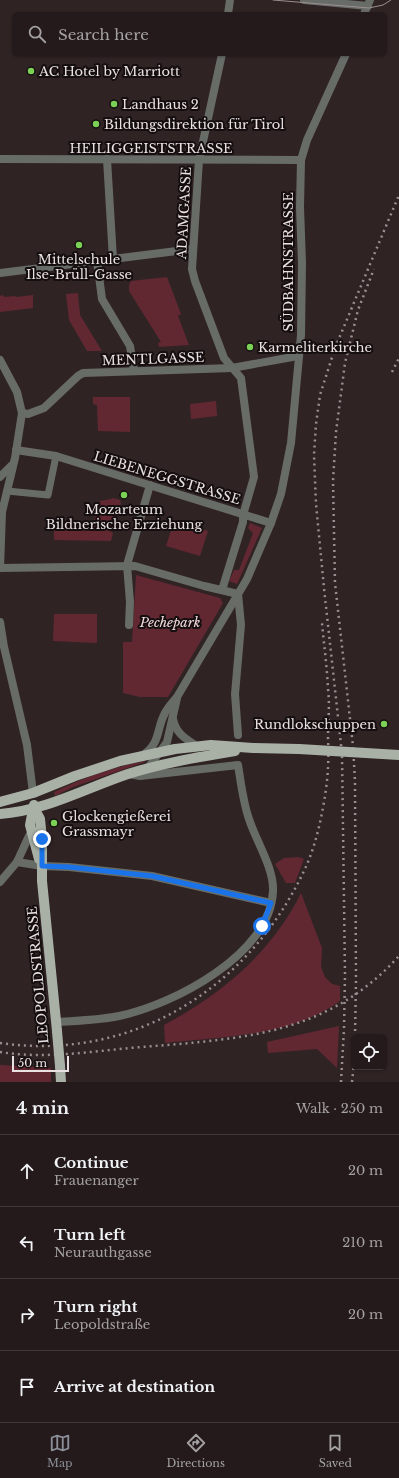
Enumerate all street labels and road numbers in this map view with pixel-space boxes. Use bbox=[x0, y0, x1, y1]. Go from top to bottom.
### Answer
street label: HEILIGGEISTSTRASSE bbox=[70, 140, 232, 157]
street label: ADAMGASSE bbox=[173, 166, 195, 261]
street label: SÜDBAHNSTRASSE bbox=[279, 192, 297, 332]
street label: MENTLGASSE bbox=[101, 349, 205, 369]
street label: LIEBENEGGSTRASSE bbox=[92, 448, 242, 508]
street label: LEOPOLDSTRASSE bbox=[24, 905, 52, 1045]

